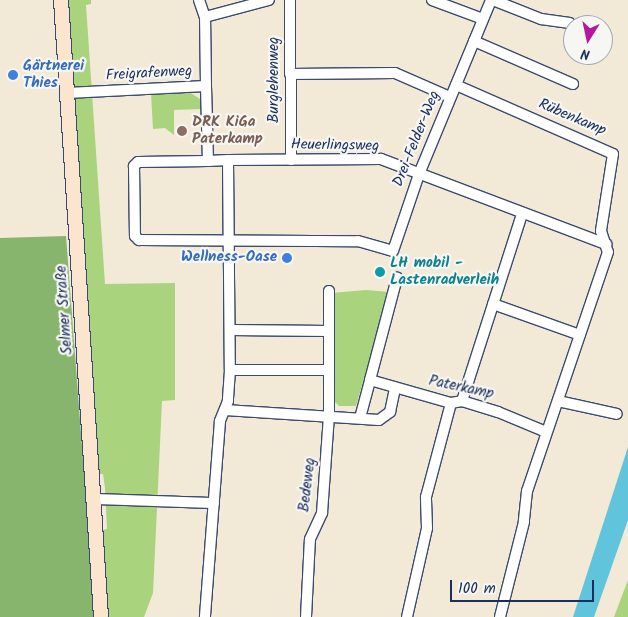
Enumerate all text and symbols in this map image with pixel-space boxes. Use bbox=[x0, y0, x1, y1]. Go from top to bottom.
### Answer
north arrow bbox=[563, 15, 613, 65]
street label: Burglehenweg bbox=[266, 37, 284, 123]
text: N bbox=[579, 42, 592, 65]
place label: Gärtnerei Thies bbox=[23, 57, 84, 92]
street label: Freigrafenweg bbox=[105, 63, 193, 85]
marker: Gärtnerei Thies bbox=[7, 69, 19, 81]
street label: Drei-Felder-Weg bbox=[390, 88, 444, 190]
street label: Rübenkamp bbox=[535, 96, 609, 140]
place label: DRK KiGa Paterkamp bbox=[192, 113, 263, 148]
marker: DRK KiGa Paterkamp bbox=[176, 125, 188, 137]
street label: Heuerlingsweg bbox=[291, 136, 379, 156]
place label: Wellness-Oase bbox=[181, 249, 277, 267]
marker: Wellness-Oase bbox=[281, 252, 293, 264]
place label: LH mobil - Lastenradverleih bbox=[390, 254, 499, 289]
street label: Selmer Straße bbox=[53, 265, 77, 355]
marker: LH mobil - Lastenradverleih bbox=[374, 266, 386, 278]
street label: Paterkamp bbox=[427, 372, 495, 404]
street label: Bedeweg bbox=[296, 457, 320, 513]
scale bar bbox=[453, 570, 597, 602]
text: 100 m bbox=[458, 577, 496, 601]

